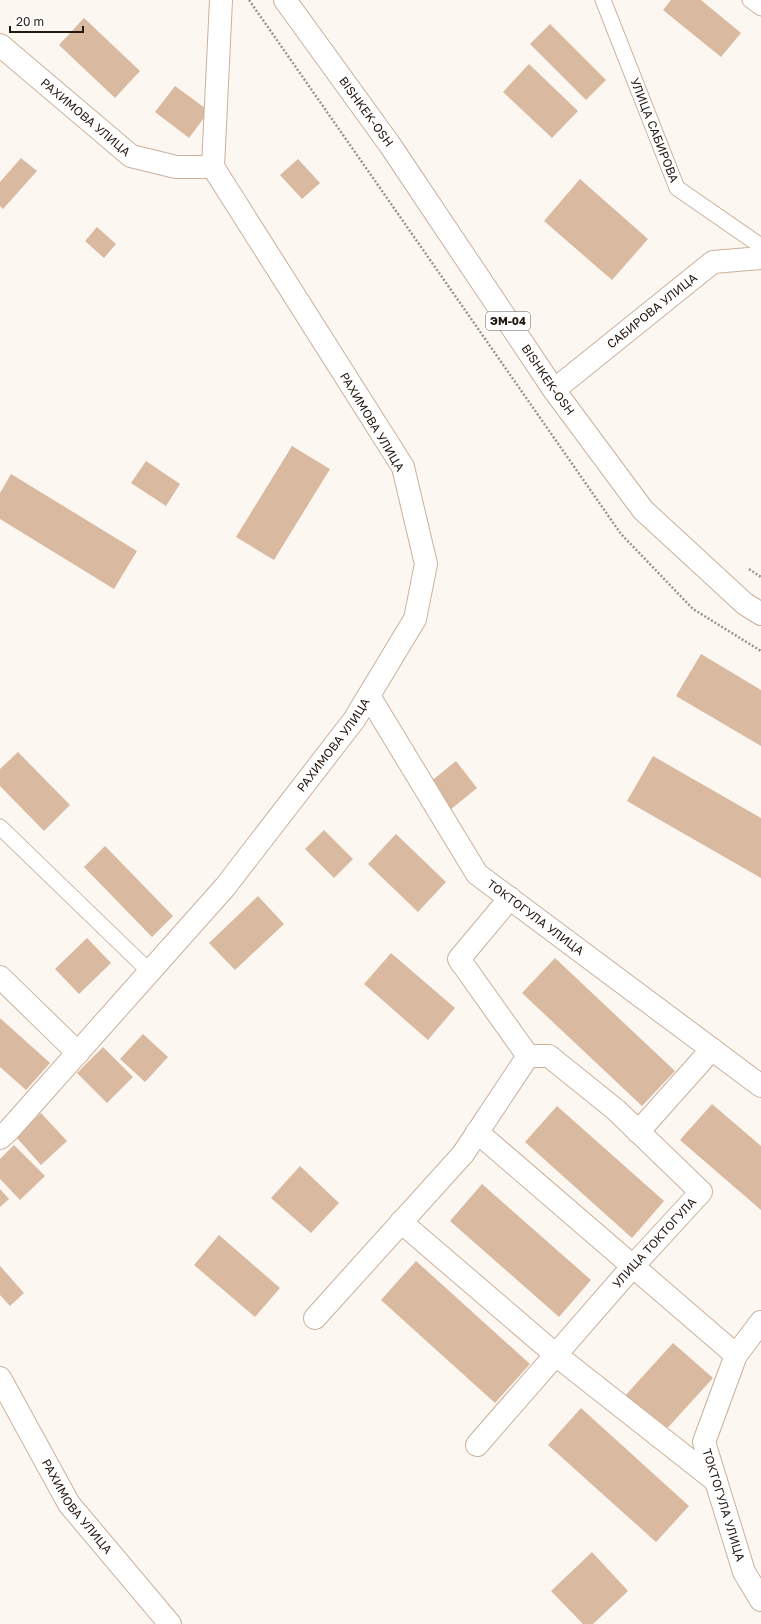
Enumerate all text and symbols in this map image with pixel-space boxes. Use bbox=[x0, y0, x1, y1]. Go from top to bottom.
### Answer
scale bar bbox=[10, 8, 83, 34]
text: 20 m bbox=[16, 14, 44, 29]
street label: BISHKEK-OSH bbox=[336, 74, 397, 149]
street label: РАХИМОВА УЛИЦА bbox=[38, 75, 134, 159]
street label: УЛИЦА САБИРОВА bbox=[627, 76, 682, 185]
street label: САБИРОВА УЛИЦА bbox=[604, 270, 700, 351]
road number: ЭМ-04 bbox=[486, 312, 530, 330]
street label: BISHKEK-OSH bbox=[519, 341, 578, 418]
street label: РАХИМОВА УЛИЦА bbox=[337, 370, 408, 474]
street label: РАХИМОВА УЛИЦА bbox=[293, 695, 373, 794]
street label: ТОКТОГУЛА УЛИЦА bbox=[484, 876, 587, 958]
street label: УЛИЦА ТОКТОГУЛА bbox=[609, 1194, 699, 1291]
street label: ТОКТОГУЛА УЛИЦА bbox=[699, 1447, 748, 1563]
street label: РАХИМОВА УЛИЦА bbox=[39, 1456, 116, 1557]

